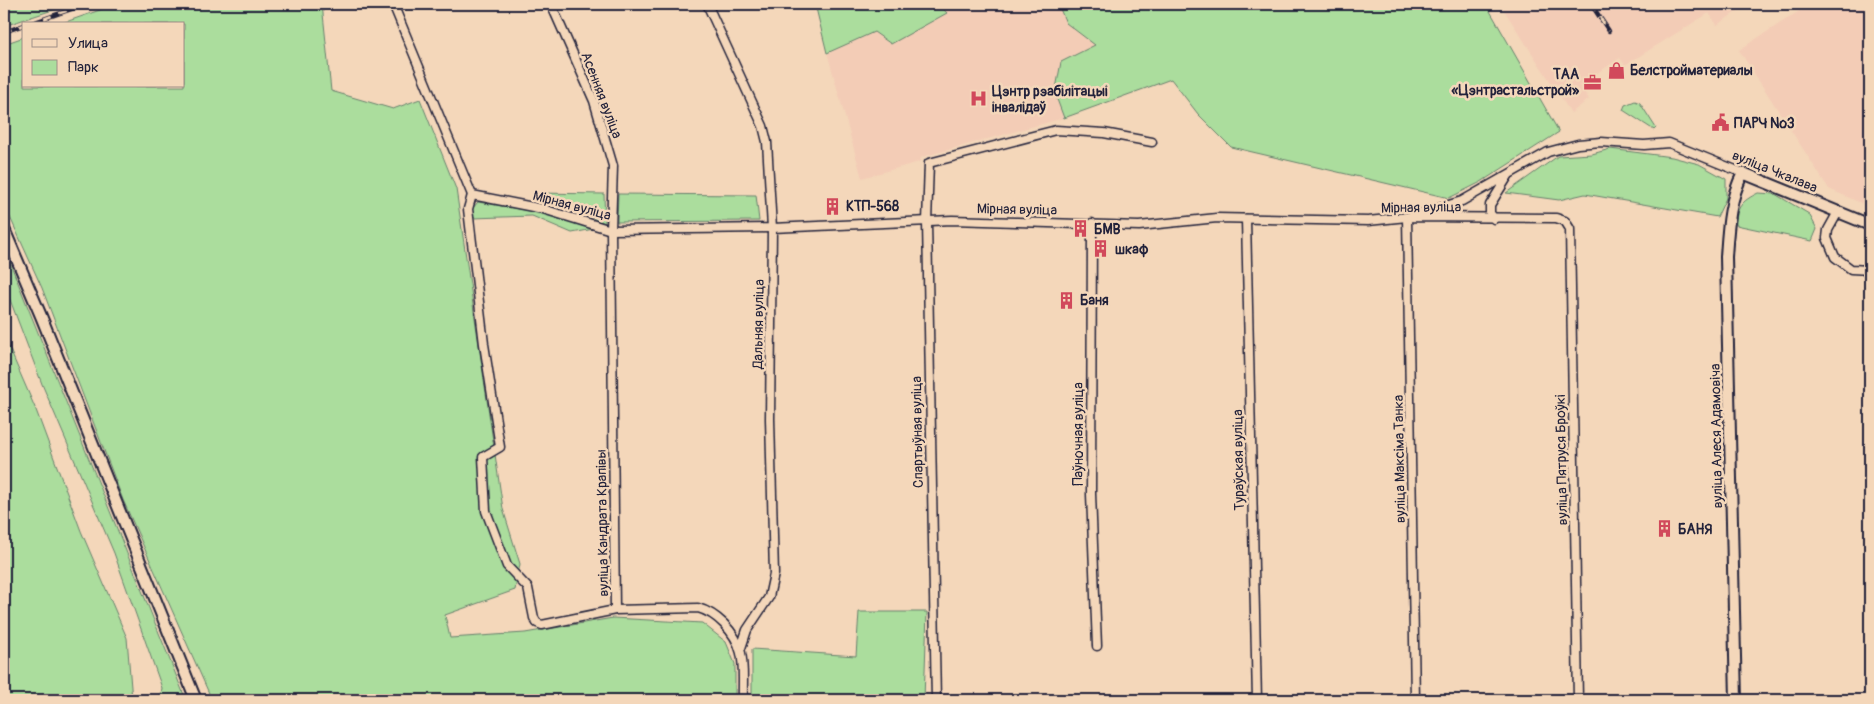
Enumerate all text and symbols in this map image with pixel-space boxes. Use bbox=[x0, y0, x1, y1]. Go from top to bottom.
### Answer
legend bbox=[22, 22, 185, 88]
text: Улица bbox=[68, 34, 108, 53]
street label: Асенняя вуліца bbox=[577, 50, 626, 141]
text: Парк bbox=[68, 58, 99, 77]
shop icon: Белстройматериалы bbox=[1606, 60, 1626, 80]
place label: Белстройматериалы bbox=[1630, 62, 1753, 79]
place label: ТАА «Цэнтрастальстрой» bbox=[1452, 66, 1580, 99]
office icon: ТАА «Цэнтрастальстрой» bbox=[1583, 72, 1603, 92]
place label: Цэнтр рэабілітацыі інвалідаў bbox=[992, 83, 1108, 116]
hospital icon: Цэнтр рэабілітацыі інвалідаў bbox=[968, 89, 988, 109]
public building icon: ПАРЧ №3 bbox=[1710, 113, 1730, 133]
place label: ПАРЧ №3 bbox=[1734, 115, 1795, 132]
street label: вуліца Чкалава bbox=[1730, 147, 1820, 196]
street label: Мірная вуліца bbox=[531, 187, 613, 224]
building icon: КТП-568 bbox=[822, 196, 842, 216]
place label: КТП-568 bbox=[846, 198, 899, 215]
street label: Мірная вуліца bbox=[1381, 198, 1461, 217]
street label: Мірная вуліца bbox=[977, 200, 1057, 219]
building icon: БМВ bbox=[1070, 219, 1090, 239]
place label: БМВ bbox=[1094, 221, 1120, 238]
building icon: шкаф bbox=[1091, 239, 1111, 259]
place label: шкаф bbox=[1115, 241, 1149, 258]
street label: Дальняя вуліца bbox=[749, 279, 768, 370]
building icon: Баня bbox=[1056, 290, 1076, 310]
place label: Баня bbox=[1080, 292, 1109, 309]
street label: вуліца Алеся Адамовіча bbox=[1707, 363, 1726, 509]
street label: Спартыўная вуліца bbox=[908, 376, 927, 488]
street label: Паўночная вуліца bbox=[1070, 382, 1087, 486]
street label: вуліца Пятруся Броўкі bbox=[1552, 394, 1571, 525]
street label: вуліца Максіма Танка bbox=[1390, 395, 1409, 523]
street label: Тураўская вуліца bbox=[1229, 409, 1248, 511]
street label: вуліца Кандрата Крапівы bbox=[593, 449, 612, 597]
building icon: БАНЯ bbox=[1654, 519, 1674, 539]
place label: БАНЯ bbox=[1678, 521, 1712, 538]

